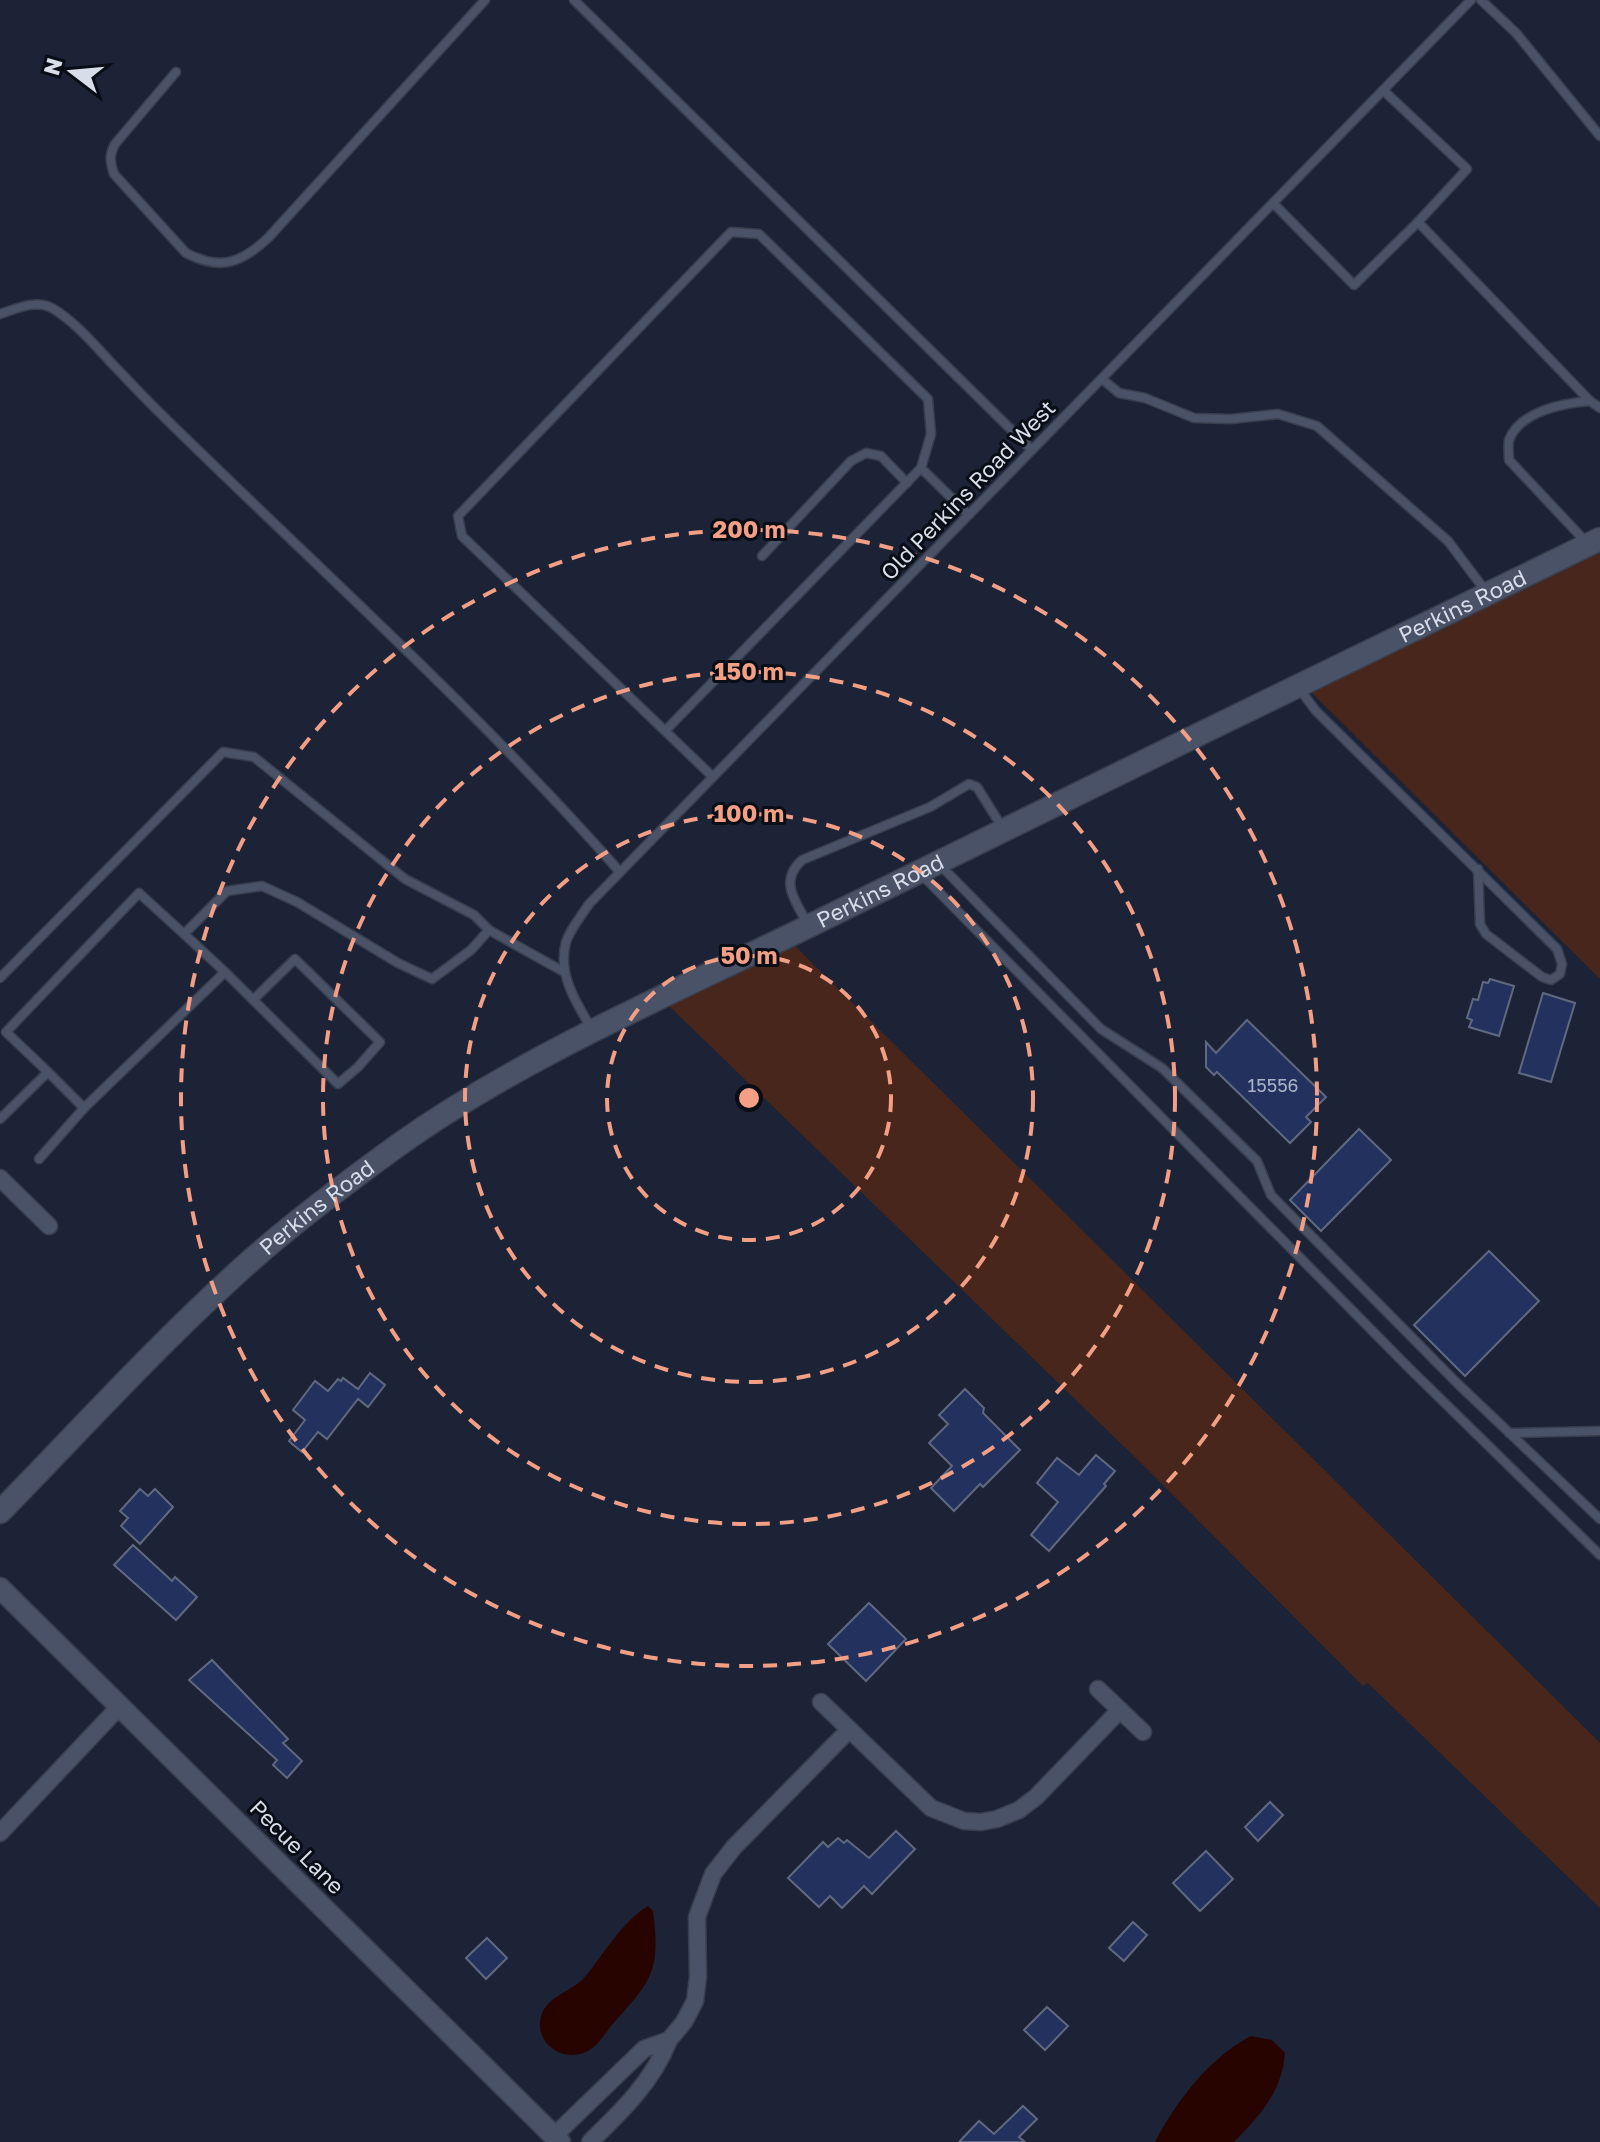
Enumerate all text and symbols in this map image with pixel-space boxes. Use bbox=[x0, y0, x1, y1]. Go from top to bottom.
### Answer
north arrow bbox=[32, 32, 112, 112]
text: N bbox=[37, 55, 68, 78]
street label: Old Perkins Road West bbox=[875, 394, 1061, 585]
text: 200 m bbox=[713, 514, 785, 543]
street label: Perkins Road bbox=[1394, 563, 1530, 648]
text: 150 m bbox=[714, 656, 784, 685]
text: 100 m bbox=[714, 798, 784, 827]
street label: Perkins Road bbox=[812, 848, 948, 933]
text: 50 m bbox=[720, 940, 778, 969]
house number: 15556 bbox=[1248, 1074, 1298, 1096]
centre of rings bbox=[735, 1084, 763, 1112]
street label: Perkins Road bbox=[253, 1153, 379, 1260]
street label: Pecue Lane bbox=[245, 1794, 350, 1899]

